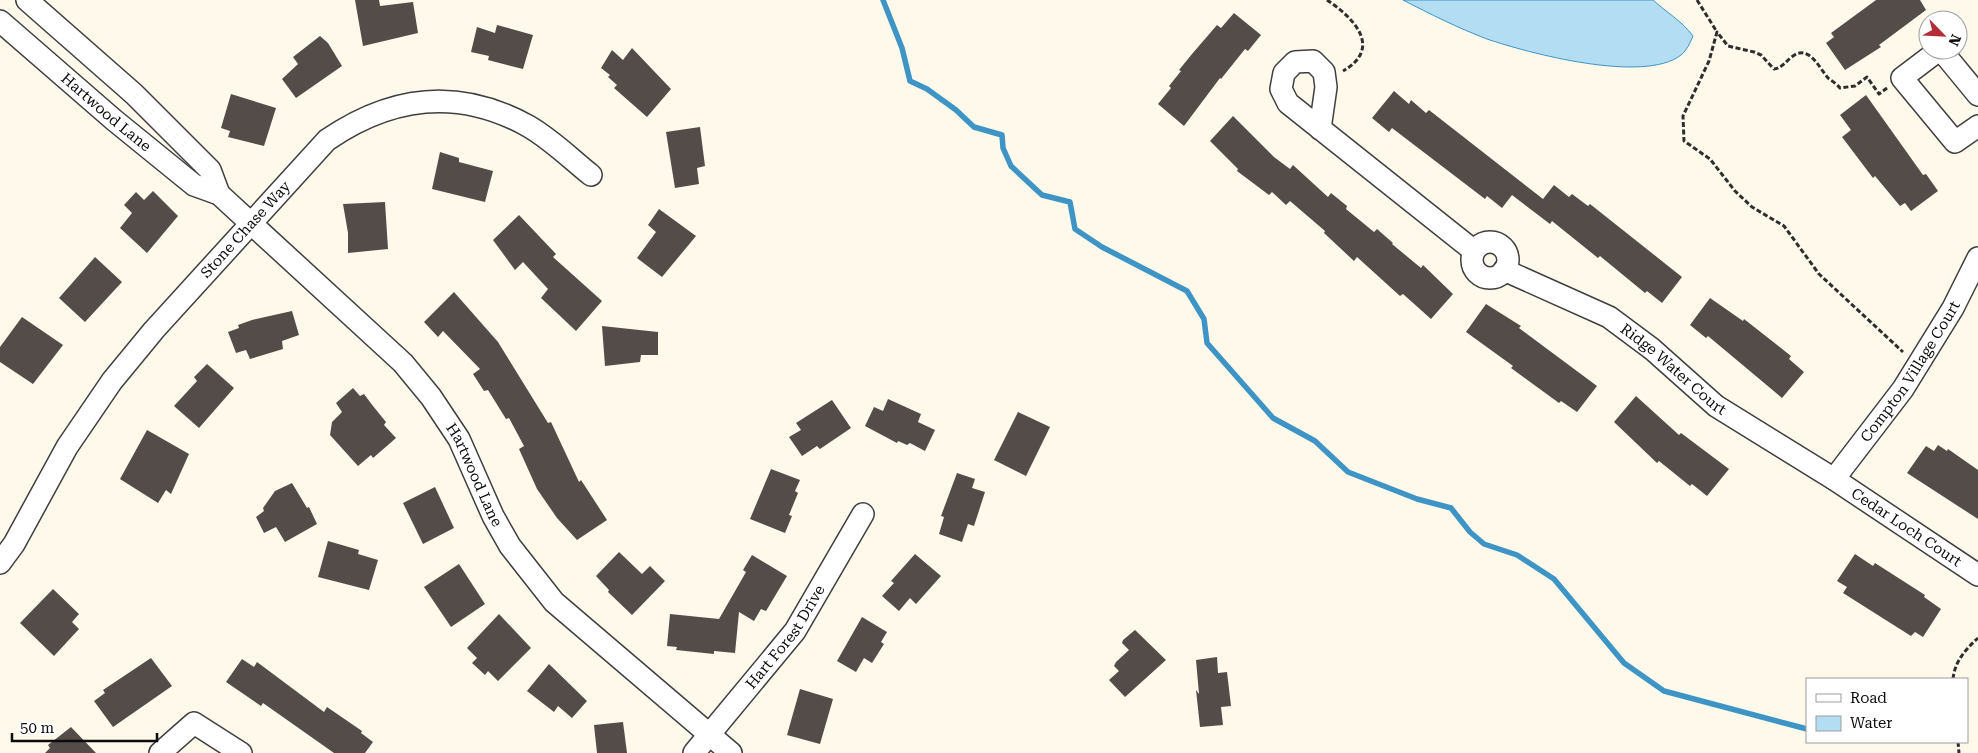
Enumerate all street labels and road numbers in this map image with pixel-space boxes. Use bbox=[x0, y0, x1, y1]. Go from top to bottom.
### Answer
street label: Hartwood Lane bbox=[57, 69, 155, 155]
street label: Stone Chase Way bbox=[197, 177, 294, 282]
street label: Compton Village Court bbox=[1857, 298, 1964, 446]
street label: Ridge Water Court bbox=[1617, 320, 1730, 419]
street label: Hartwood Lane bbox=[442, 420, 506, 530]
street label: Cedar Loch Court bbox=[1848, 484, 1965, 571]
street label: Hart Forest Drive bbox=[742, 582, 829, 692]

